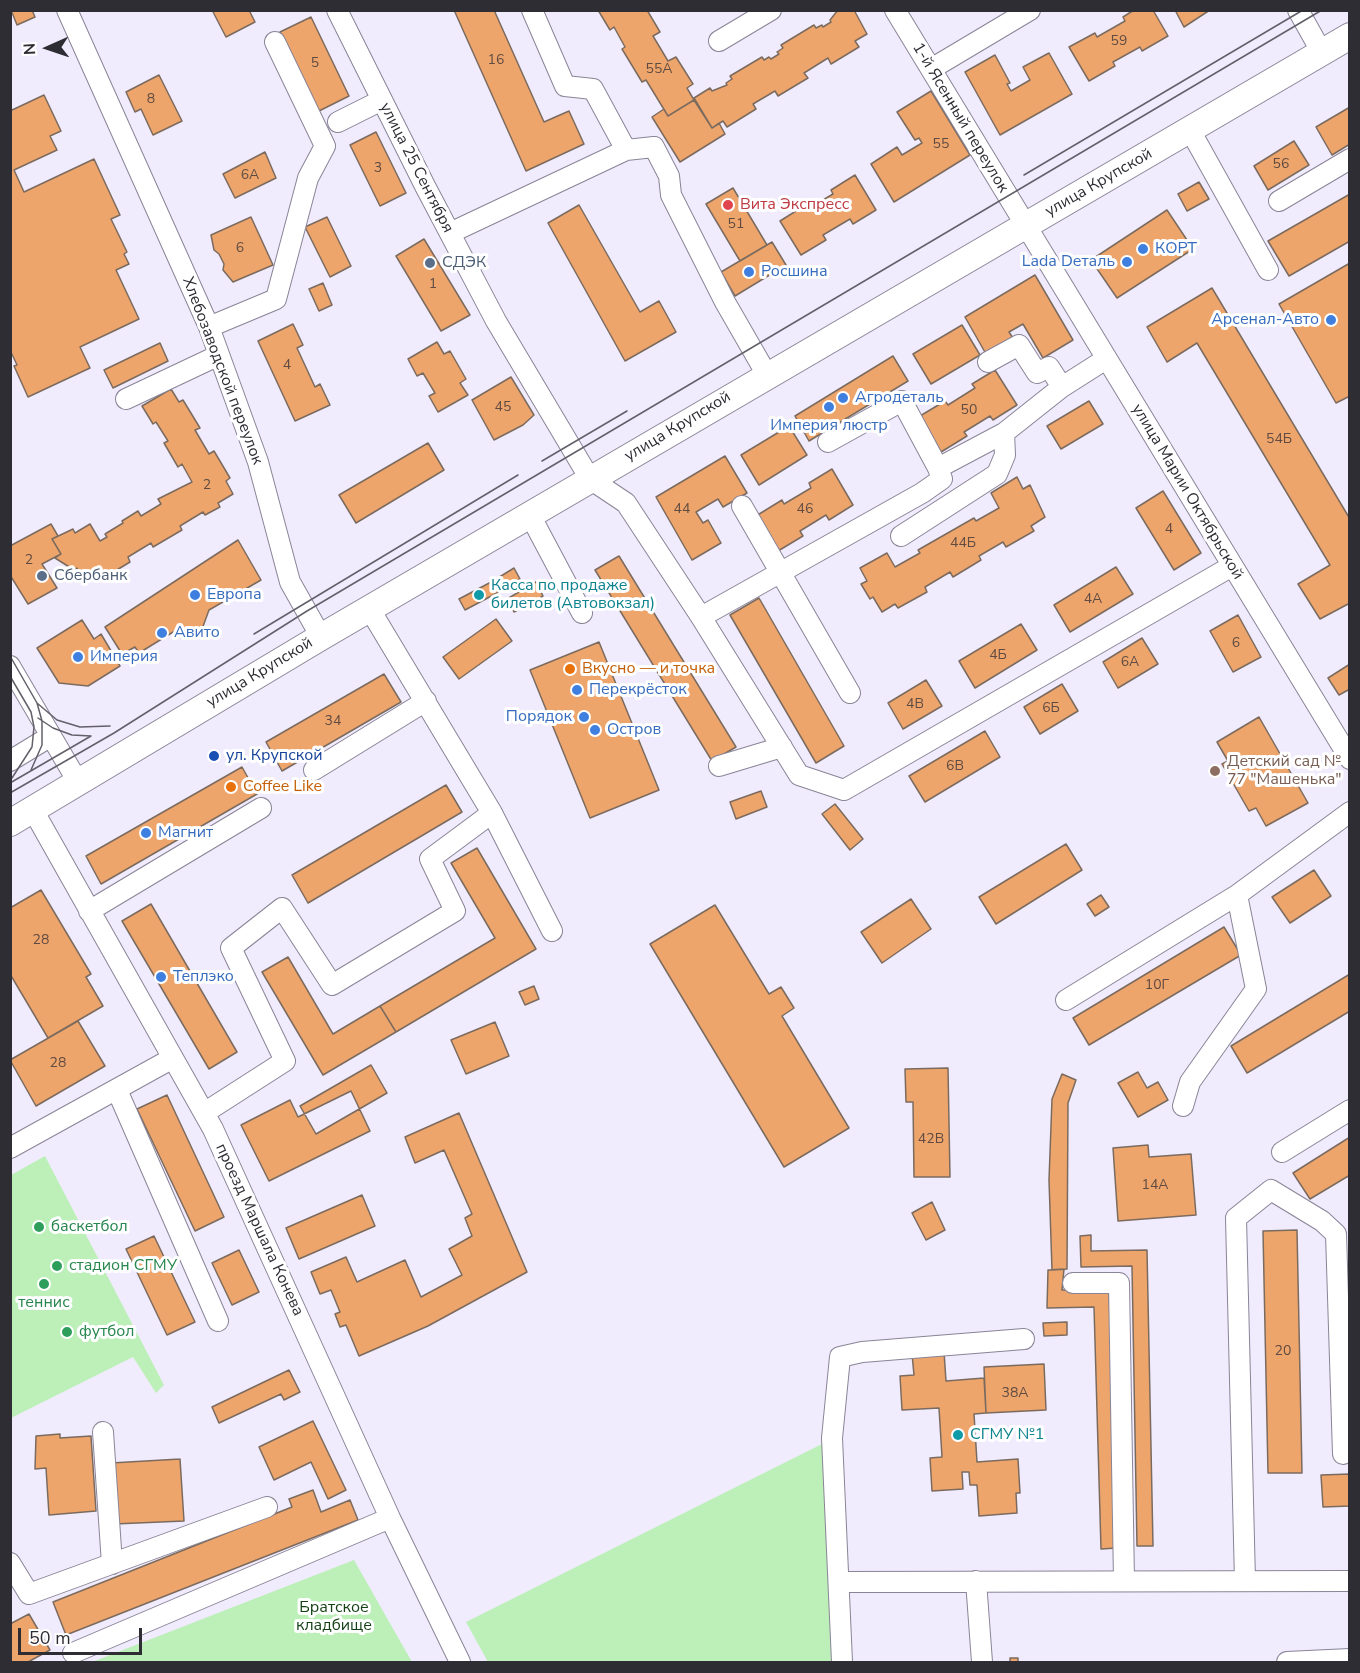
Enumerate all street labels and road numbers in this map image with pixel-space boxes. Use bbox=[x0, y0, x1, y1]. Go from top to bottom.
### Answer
street label: 1-й Ясенный переулок bbox=[908, 40, 1012, 196]
street label: улица 25 Сентября bbox=[375, 100, 457, 236]
street label: улица Крупской bbox=[1042, 145, 1156, 221]
street label: Хлебозаводской переулок bbox=[177, 275, 267, 467]
street label: улица Крупской bbox=[621, 388, 735, 466]
street label: улица Марии Октябрьской bbox=[1127, 401, 1247, 583]
street label: улица Крупской bbox=[203, 634, 317, 712]
street label: проезд Маршала Конева bbox=[211, 1141, 307, 1319]

